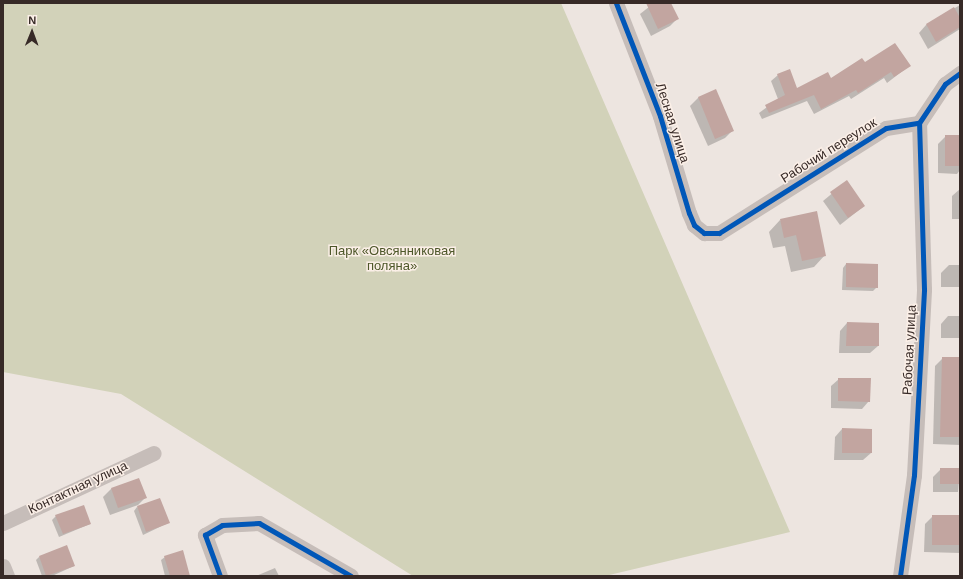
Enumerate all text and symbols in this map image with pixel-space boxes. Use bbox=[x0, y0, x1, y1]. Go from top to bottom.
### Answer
north arrow bbox=[12, 12, 52, 52]
text: N bbox=[28, 14, 36, 26]
street label: Лесная улица bbox=[652, 81, 692, 165]
street label: Рабочий переулок bbox=[778, 115, 880, 187]
park label: Парк «Овсянниковая поляна» bbox=[329, 244, 455, 275]
street label: Рабочая улица bbox=[900, 305, 920, 395]
street label: Контактная улица bbox=[26, 458, 130, 518]

